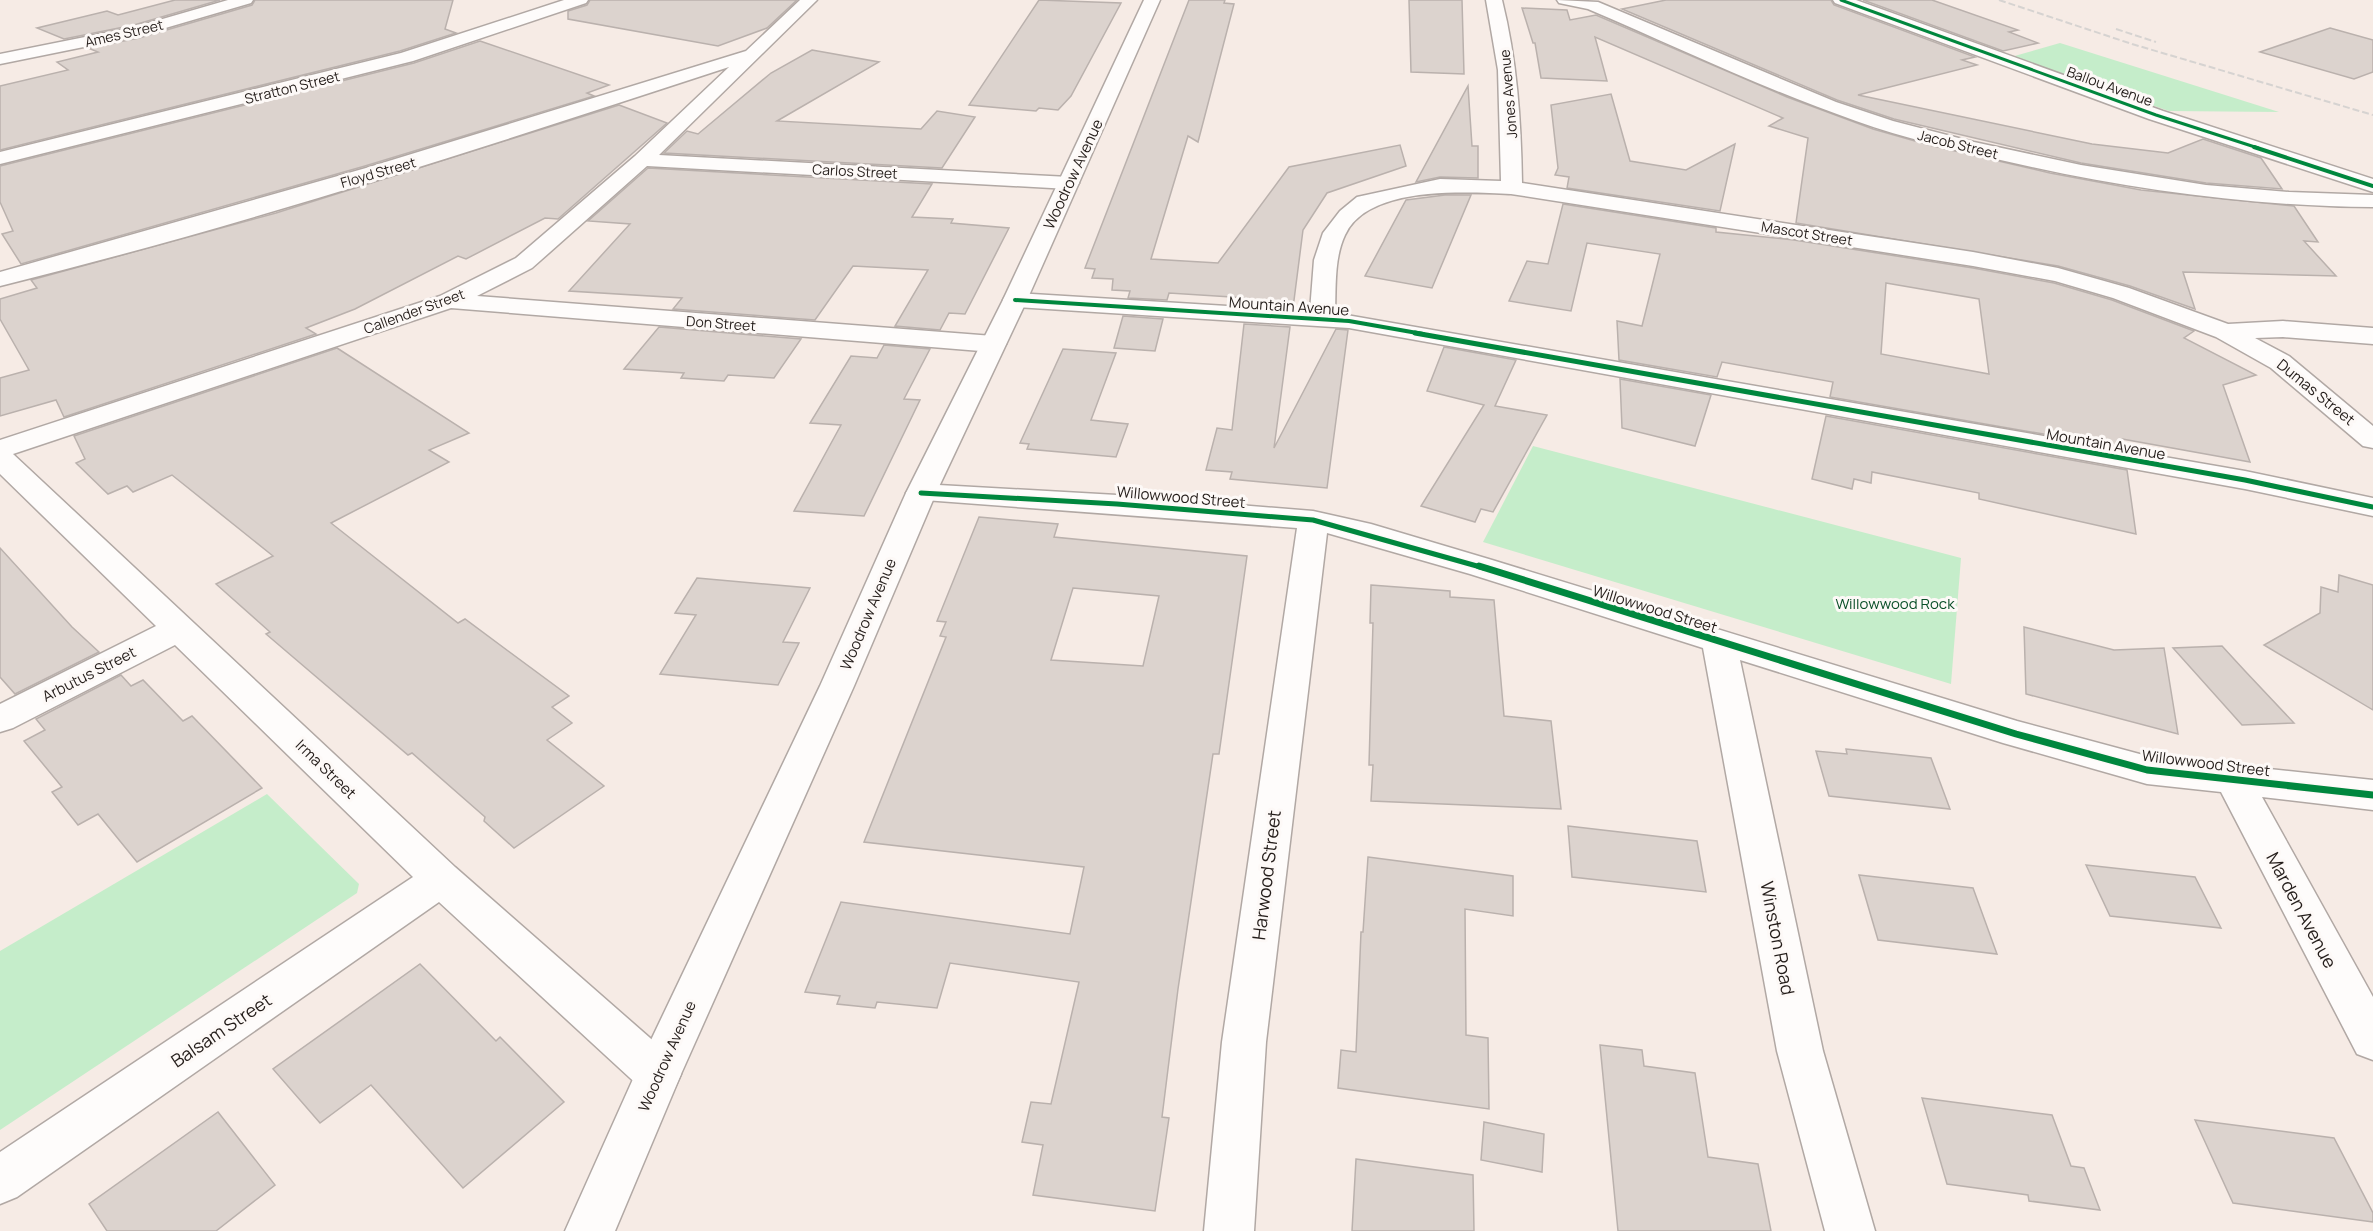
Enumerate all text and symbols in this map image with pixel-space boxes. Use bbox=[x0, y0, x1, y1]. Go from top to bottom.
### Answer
street label: Ames Street bbox=[83, 15, 166, 51]
street label: Jones Avenue bbox=[1495, 49, 1521, 139]
street label: Ballou Avenue bbox=[2064, 62, 2156, 110]
street label: Stratton Street bbox=[242, 66, 342, 108]
street label: Woodrow Avenue bbox=[1038, 115, 1108, 233]
street label: Jacob Street bbox=[1916, 125, 2001, 163]
street label: Floyd Street bbox=[338, 152, 418, 192]
street label: Carlos Street bbox=[812, 159, 899, 183]
street label: Mascot Street bbox=[1760, 216, 1854, 250]
street label: Callender Street bbox=[361, 284, 467, 338]
street label: Mountain Avenue bbox=[1228, 291, 1350, 321]
street label: Don Street bbox=[685, 311, 757, 335]
street label: Dumas Street bbox=[2272, 354, 2360, 430]
street label: Mountain Avenue bbox=[2045, 423, 2167, 465]
street label: Willowwood Street bbox=[1116, 481, 1246, 513]
street label: Woodrow Avenue bbox=[835, 555, 901, 673]
street label: Willowwood Street bbox=[1590, 580, 1720, 638]
park label: Willowwood Rock bbox=[1835, 593, 1955, 614]
street label: Arbutus Street bbox=[39, 641, 139, 707]
street label: Irma Street bbox=[291, 735, 361, 803]
street label: Willowwood Street bbox=[2141, 745, 2271, 781]
street label: Harwood Street bbox=[1246, 809, 1286, 941]
street label: Marden Avenue bbox=[2261, 848, 2343, 972]
street label: Winston Road bbox=[1755, 879, 1801, 997]
street label: Balsam Street bbox=[166, 988, 276, 1072]
street label: Woodrow Avenue bbox=[633, 997, 701, 1115]

